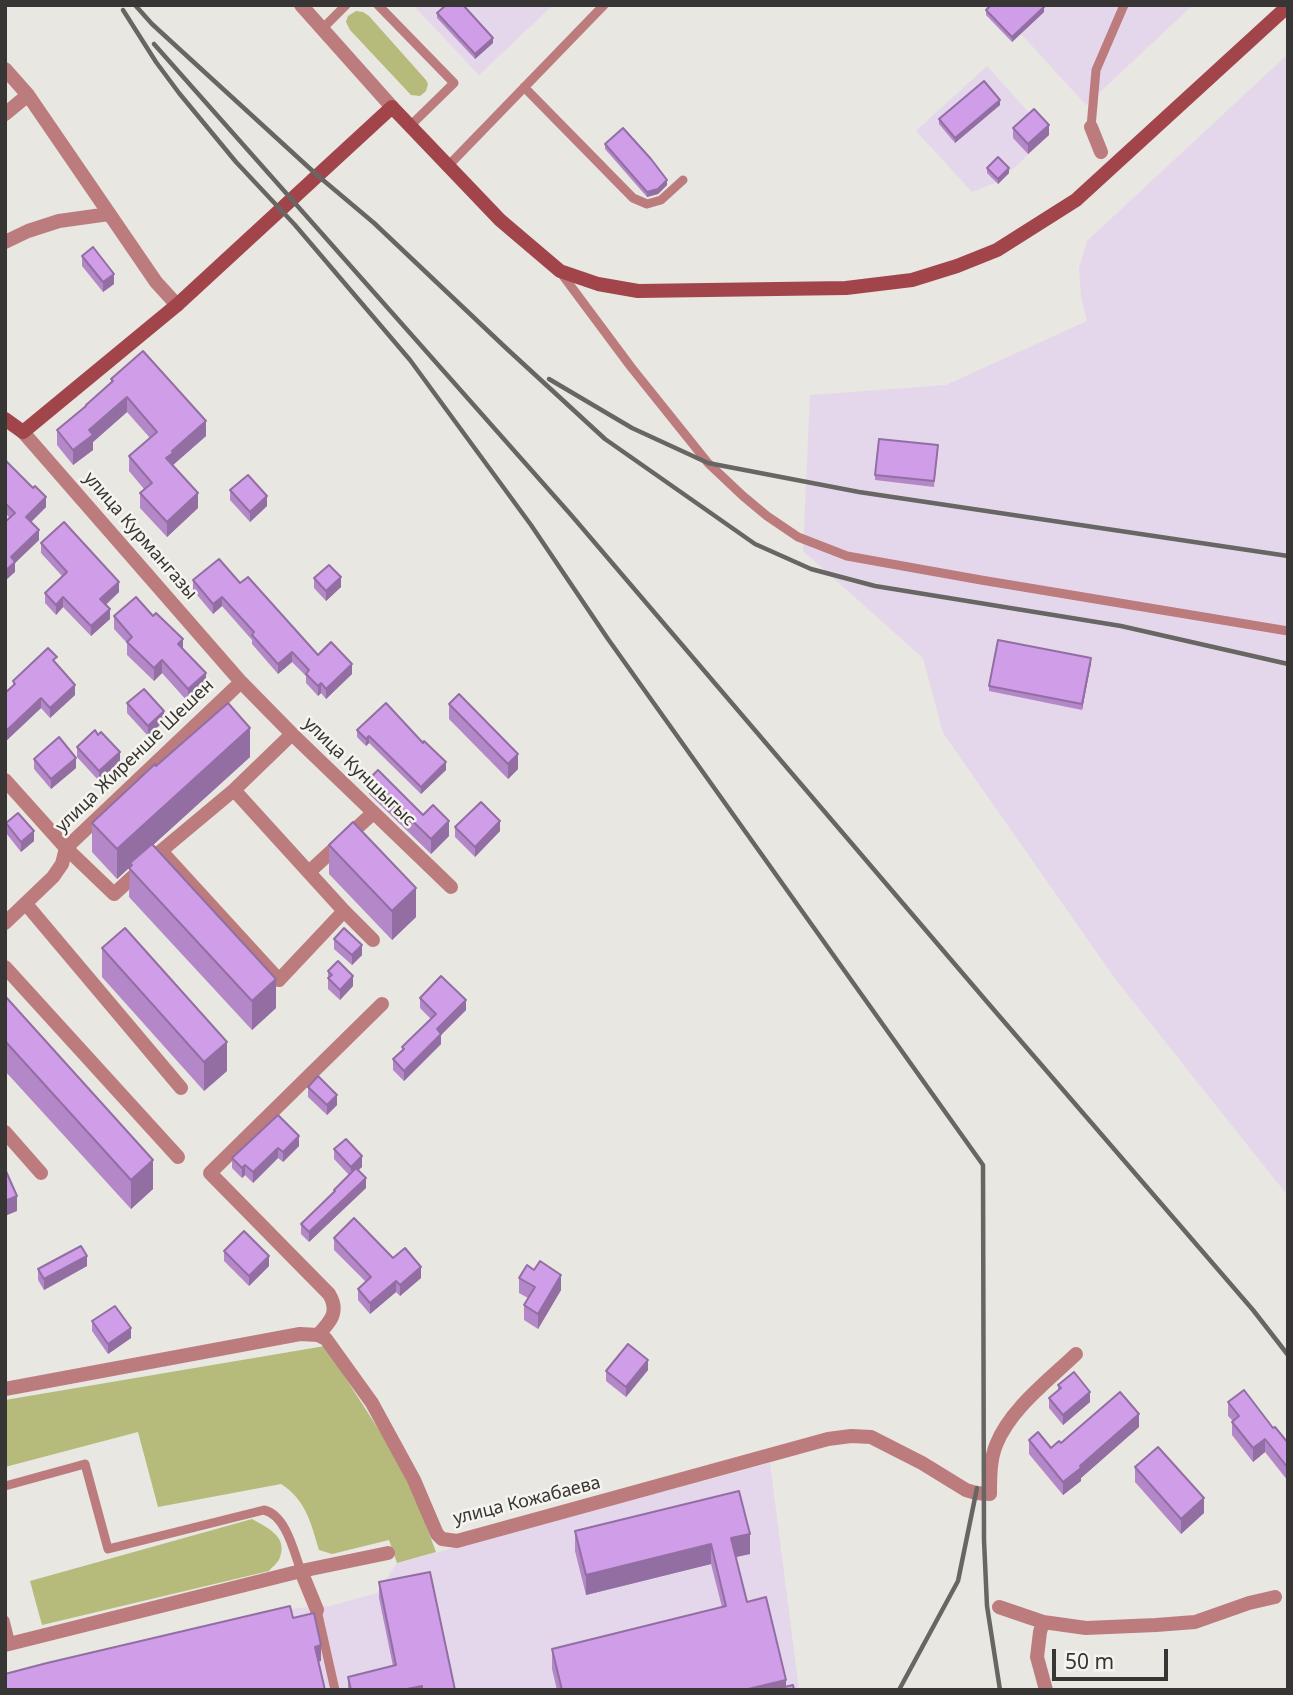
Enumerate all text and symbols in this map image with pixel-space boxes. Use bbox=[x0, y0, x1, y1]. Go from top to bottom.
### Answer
street label: улица Курмангазы bbox=[79, 468, 201, 604]
street label: улица Жиренше Шешен bbox=[51, 675, 219, 837]
street label: улица Куншыгыс bbox=[299, 713, 419, 831]
street label: улица Кожабаева bbox=[451, 1472, 603, 1530]
scale bar bbox=[1055, 1636, 1170, 1680]
text: 50 m bbox=[1065, 1647, 1114, 1675]

